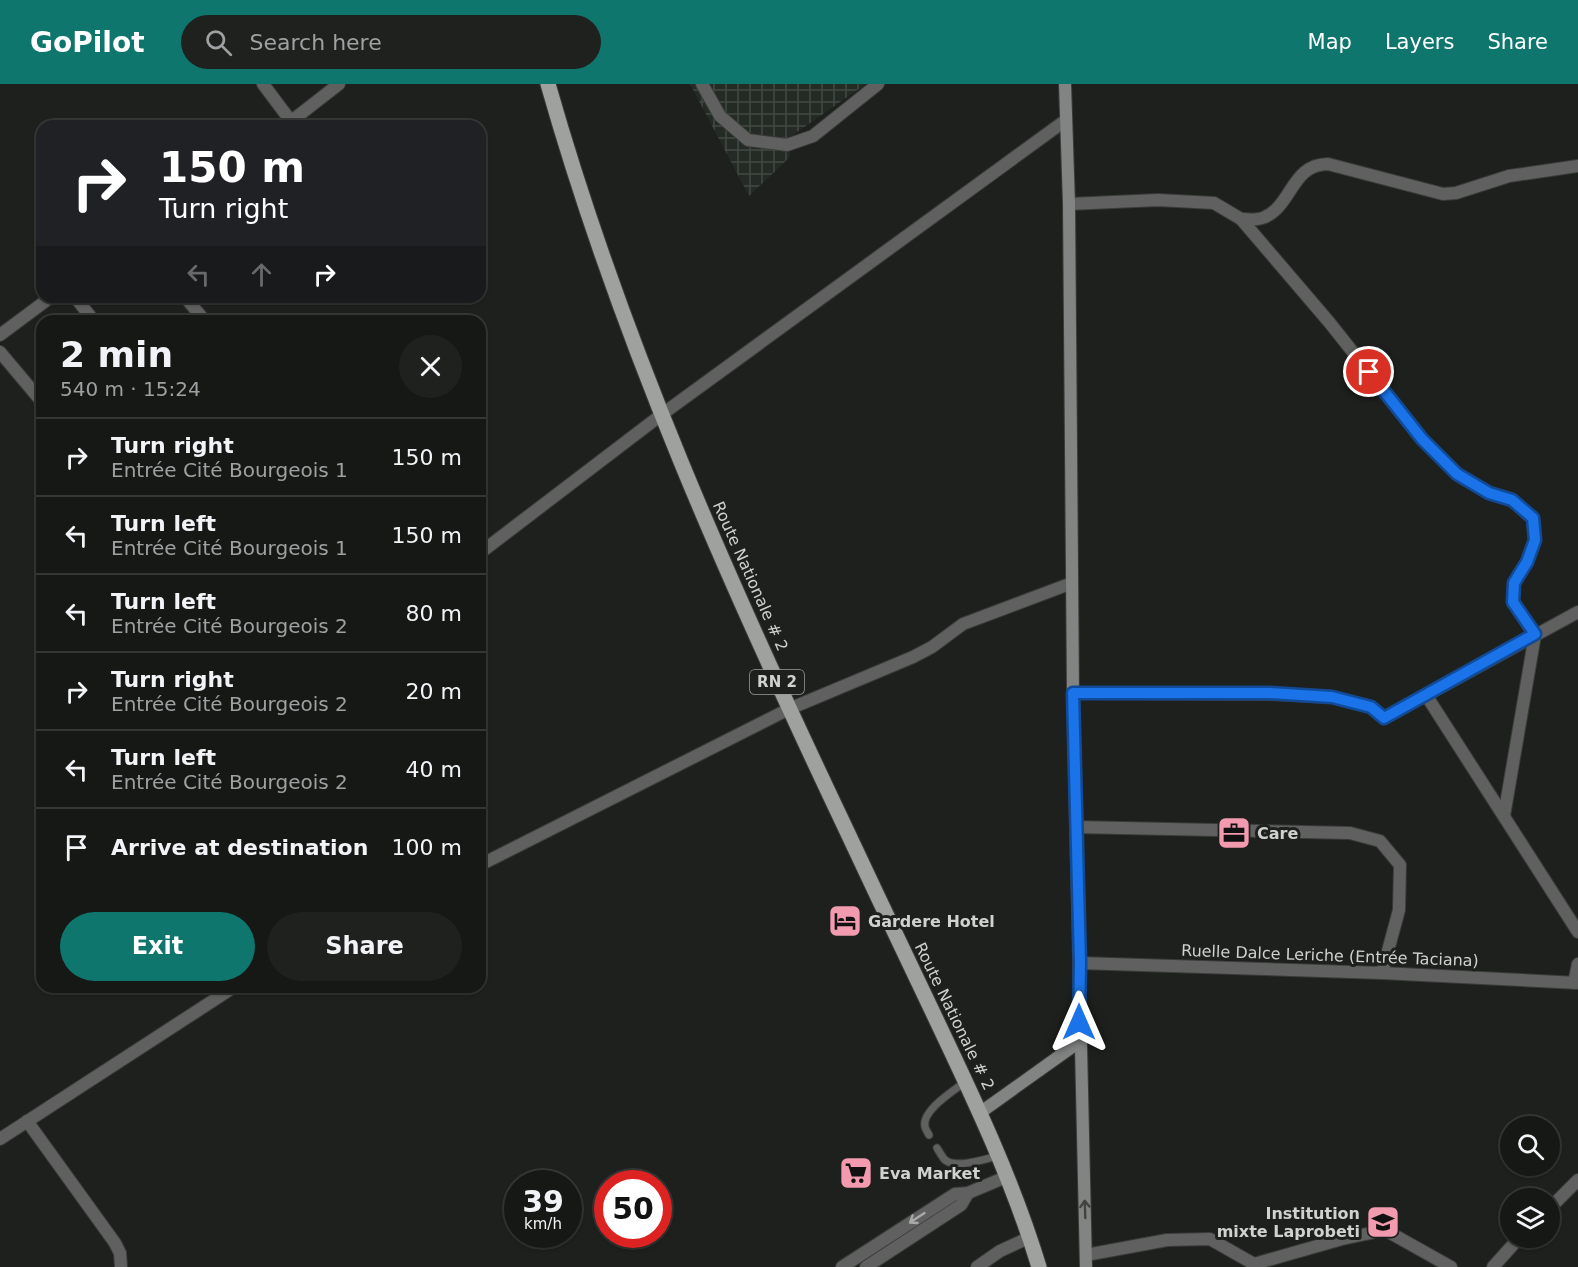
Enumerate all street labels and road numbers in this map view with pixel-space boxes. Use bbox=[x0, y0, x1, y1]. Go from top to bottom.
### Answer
street label: Route Nationale # 2 bbox=[709, 498, 792, 654]
road number: RN 2 bbox=[750, 670, 804, 694]
street label: Route Nationale # 2 bbox=[911, 939, 999, 1093]
street label: Ruelle Dalce Leriche (Entrée Taciana) bbox=[1181, 941, 1479, 970]

